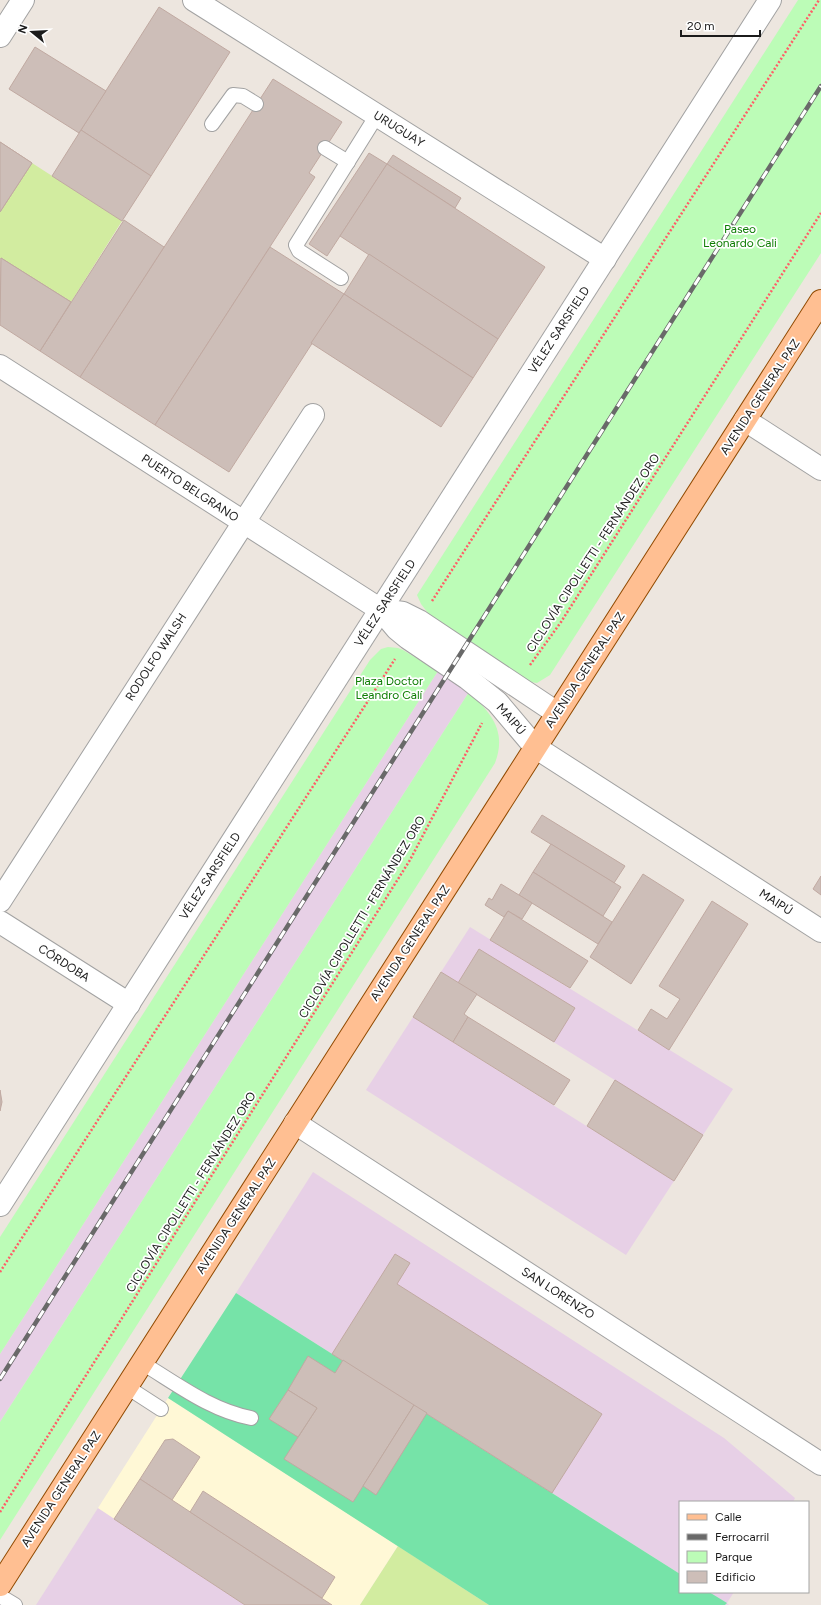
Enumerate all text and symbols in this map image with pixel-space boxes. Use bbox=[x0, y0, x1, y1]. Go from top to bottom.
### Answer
north arrow bbox=[12, 12, 52, 52]
scale bar bbox=[681, 12, 760, 38]
text: 20 m bbox=[687, 19, 715, 33]
text: N bbox=[15, 23, 30, 35]
street label: URUGUAY bbox=[371, 108, 428, 151]
park label: Paseo Leonardo Cali bbox=[703, 222, 777, 250]
street label: VÉLEZ SARSFIELD bbox=[526, 284, 592, 376]
street label: AVENIDA GENERAL PAZ bbox=[717, 336, 803, 457]
street label: PUERTO BELGRANO bbox=[139, 451, 241, 525]
street label: CICLOVÍA CIPOLLETTI - FERNÁNDEZ ORO bbox=[524, 451, 662, 655]
street label: VÉLEZ SARSFIELD bbox=[352, 557, 418, 649]
street label: AVENIDA GENERAL PAZ bbox=[542, 609, 628, 730]
street label: RODOLFO WALSH bbox=[123, 611, 189, 703]
park label: Plaza Doctor Leandro Calí bbox=[355, 674, 424, 702]
street label: MAIPÚ bbox=[494, 700, 528, 738]
street label: CICLOVÍA CIPOLLETTI - FERNÁNDEZ ORO bbox=[296, 813, 428, 1021]
street label: VÉLEZ SARSFIELD bbox=[177, 830, 243, 922]
street label: AVENIDA GENERAL PAZ bbox=[367, 882, 453, 1003]
street label: MAIPÚ bbox=[757, 886, 795, 918]
street label: CÓRDOBA bbox=[36, 941, 92, 985]
street label: CICLOVÍA CIPOLLETTI - FERNÁNDEZ ORO bbox=[123, 1089, 259, 1295]
street label: AVENIDA GENERAL PAZ bbox=[193, 1155, 279, 1276]
street label: SAN LORENZO bbox=[519, 1264, 597, 1322]
street label: AVENIDA GENERAL PAZ bbox=[18, 1428, 104, 1549]
legend bbox=[679, 1501, 809, 1593]
text: Calle bbox=[715, 1510, 742, 1524]
text: Ferrocarril bbox=[715, 1530, 769, 1544]
text: Parque bbox=[715, 1550, 753, 1564]
text: Edificio bbox=[715, 1570, 755, 1584]

